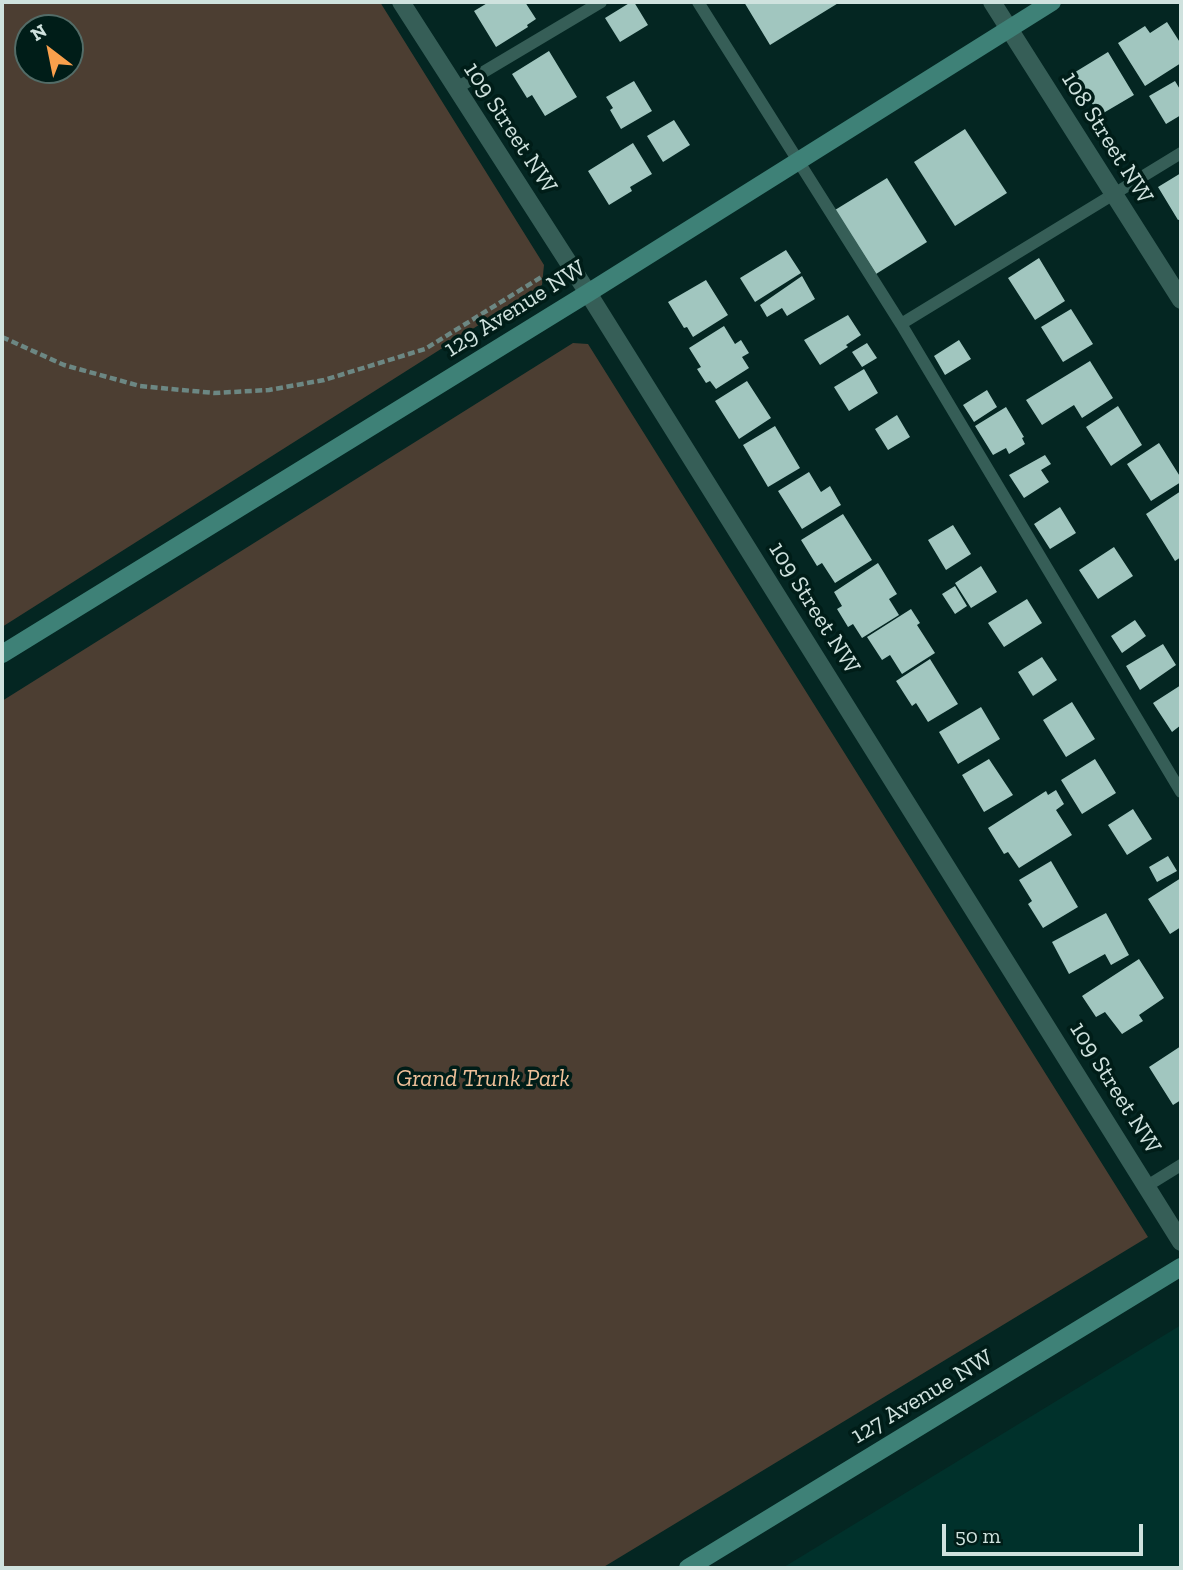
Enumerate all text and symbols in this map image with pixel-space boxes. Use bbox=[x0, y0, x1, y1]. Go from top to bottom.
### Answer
north arrow bbox=[14, 14, 84, 84]
text: N bbox=[26, 19, 51, 46]
street label: 109 Street NW bbox=[457, 57, 563, 199]
street label: 108 Street NW bbox=[1055, 67, 1159, 209]
street label: 129 Avenue NW bbox=[439, 254, 591, 364]
street label: 109 Street NW bbox=[762, 537, 866, 679]
street label: 109 Street NW bbox=[1063, 1017, 1167, 1159]
park label: Grand Trunk Park bbox=[396, 1065, 570, 1093]
street label: 127 Avenue NW bbox=[846, 1343, 998, 1451]
scale bar bbox=[945, 1510, 1146, 1554]
text: 50 m bbox=[955, 1523, 1001, 1548]

